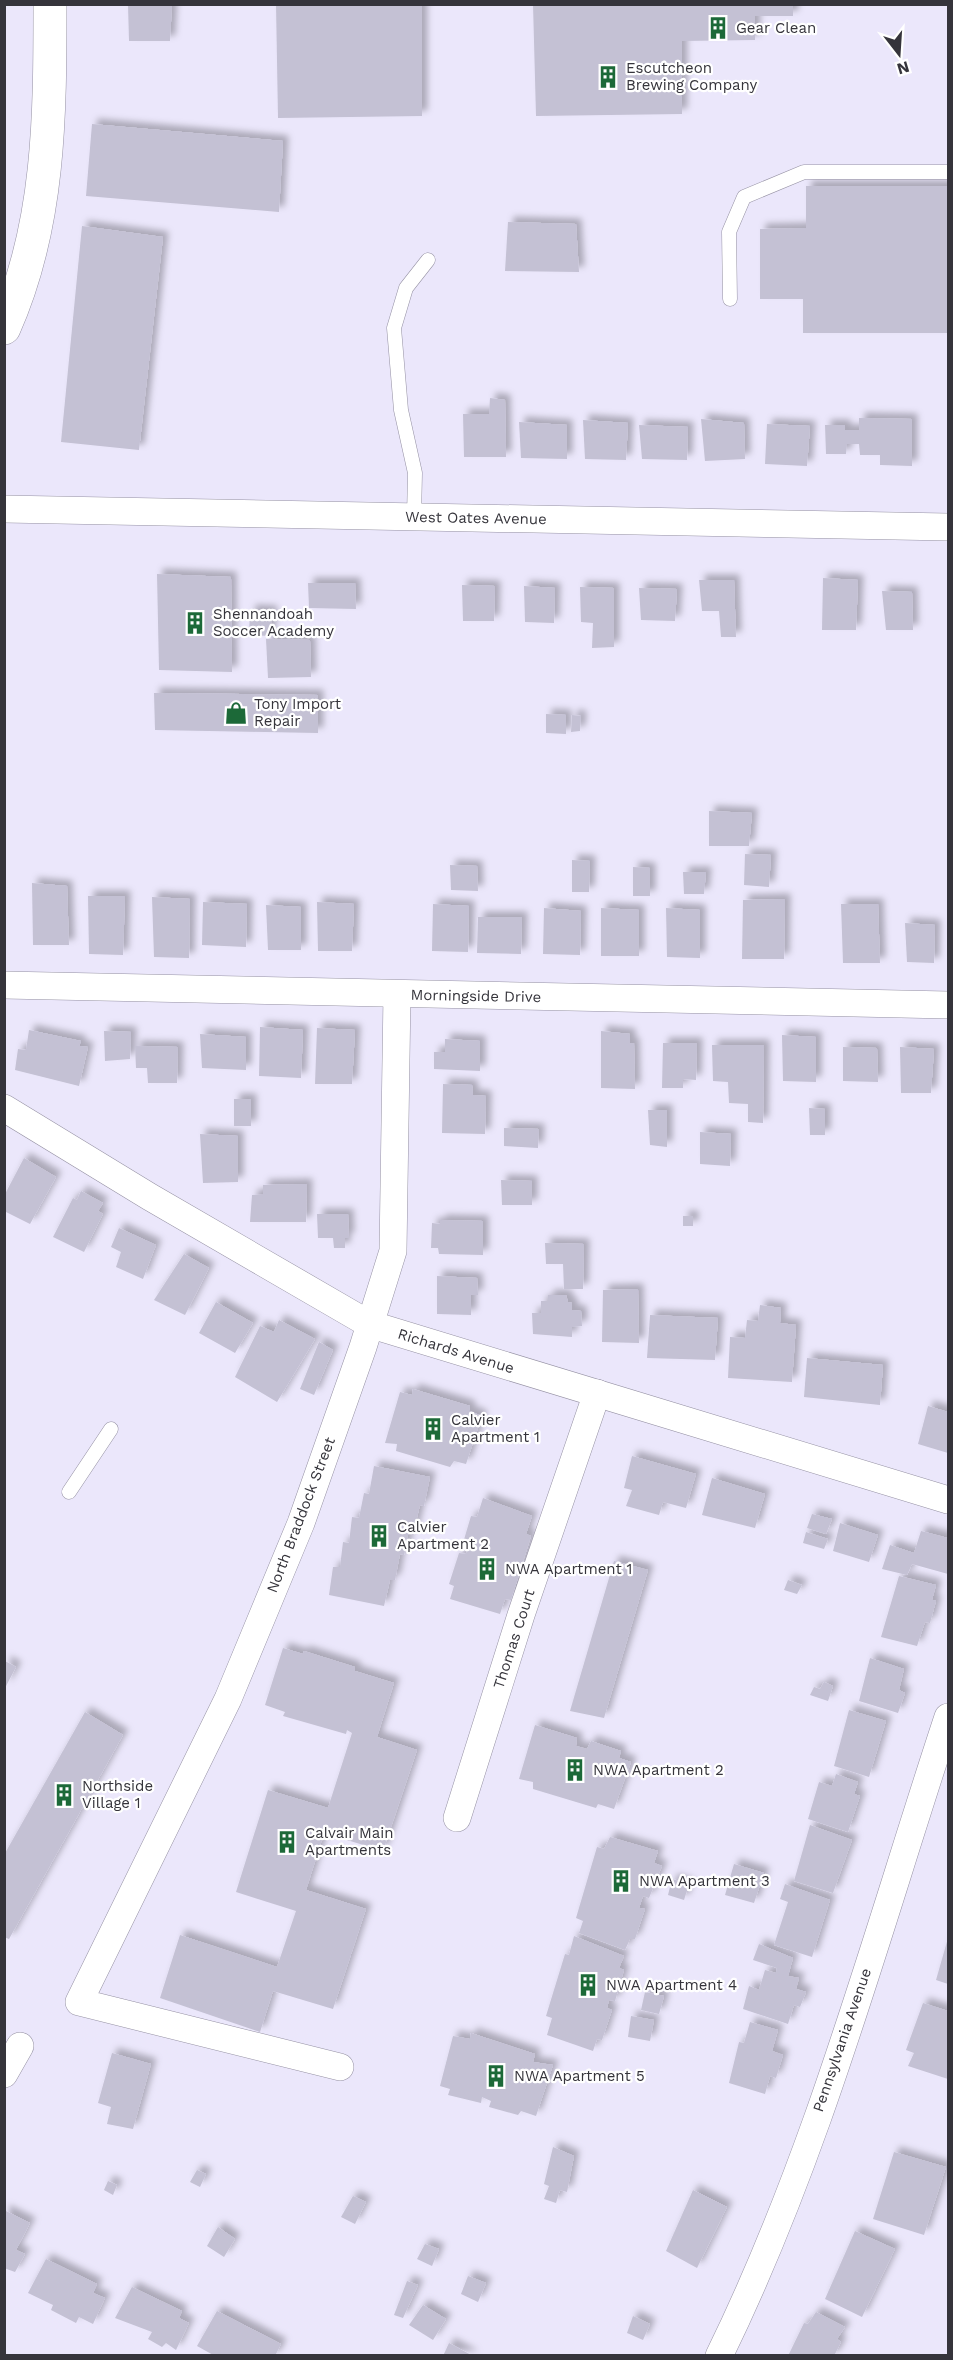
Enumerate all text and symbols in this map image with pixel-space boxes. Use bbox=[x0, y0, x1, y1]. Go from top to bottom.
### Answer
building icon: Gear Clean bbox=[705, 15, 731, 41]
place label: Gear Clean bbox=[736, 19, 816, 37]
north arrow bbox=[869, 24, 929, 84]
text: N bbox=[895, 57, 912, 79]
place label: Escutcheon Brewing Company bbox=[626, 59, 758, 94]
building icon: Escutcheon Brewing Company bbox=[595, 64, 621, 90]
street label: West Oates Avenue bbox=[405, 508, 547, 528]
place label: Shennandoah Soccer Academy bbox=[213, 605, 334, 640]
building icon: Shennandoah Soccer Academy bbox=[182, 610, 208, 636]
place label: Tony Import Repair bbox=[254, 695, 342, 730]
shop icon: Tony Import Repair bbox=[223, 700, 249, 726]
street label: Morningside Drive bbox=[410, 986, 542, 1006]
street label: Richards Avenue bbox=[396, 1325, 516, 1377]
place label: Calvier Apartment 1 bbox=[451, 1411, 540, 1446]
building icon: Calvier Apartment 1 bbox=[420, 1416, 446, 1442]
street label: North Braddock Street bbox=[263, 1434, 339, 1595]
place label: Calvier Apartment 2 bbox=[397, 1518, 489, 1553]
building icon: Calvier Apartment 2 bbox=[366, 1523, 392, 1549]
building icon: NWA Apartment 1 bbox=[474, 1556, 500, 1582]
place label: NWA Apartment 1 bbox=[505, 1560, 632, 1578]
street label: Thomas Court bbox=[489, 1586, 539, 1691]
building icon: NWA Apartment 2 bbox=[562, 1757, 588, 1783]
place label: NWA Apartment 2 bbox=[593, 1761, 724, 1779]
place label: Northside Village 1 bbox=[82, 1777, 153, 1812]
building icon: Northside Village 1 bbox=[51, 1782, 77, 1808]
place label: Calvair Main Apartments bbox=[305, 1824, 394, 1859]
building icon: Calvair Main Apartments bbox=[274, 1829, 300, 1855]
building icon: NWA Apartment 3 bbox=[608, 1868, 634, 1894]
place label: NWA Apartment 3 bbox=[639, 1872, 770, 1890]
street label: Pennsylvania Avenue bbox=[809, 1966, 875, 2114]
building icon: NWA Apartment 4 bbox=[575, 1972, 601, 1998]
place label: NWA Apartment 4 bbox=[606, 1976, 737, 1994]
building icon: NWA Apartment 5 bbox=[483, 2063, 509, 2089]
place label: NWA Apartment 5 bbox=[514, 2067, 645, 2085]

